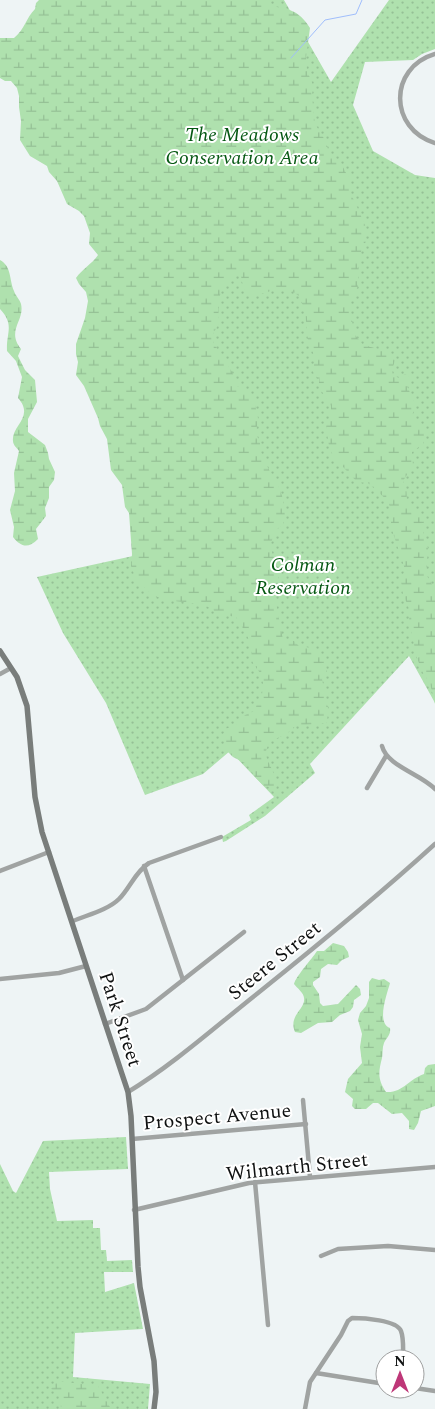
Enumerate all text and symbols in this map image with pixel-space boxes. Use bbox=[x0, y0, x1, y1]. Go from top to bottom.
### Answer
park label: The Meadows Conservation Area bbox=[165, 120, 319, 173]
park label: Colman Reservation bbox=[255, 550, 351, 603]
street label: Steere Street bbox=[222, 914, 328, 1008]
street label: Park Street bbox=[91, 968, 150, 1071]
street label: Prospect Avenue bbox=[142, 1096, 292, 1138]
street label: Wilmarth Street bbox=[225, 1145, 370, 1189]
north arrow bbox=[375, 1349, 425, 1399]
text: N bbox=[394, 1351, 406, 1372]

